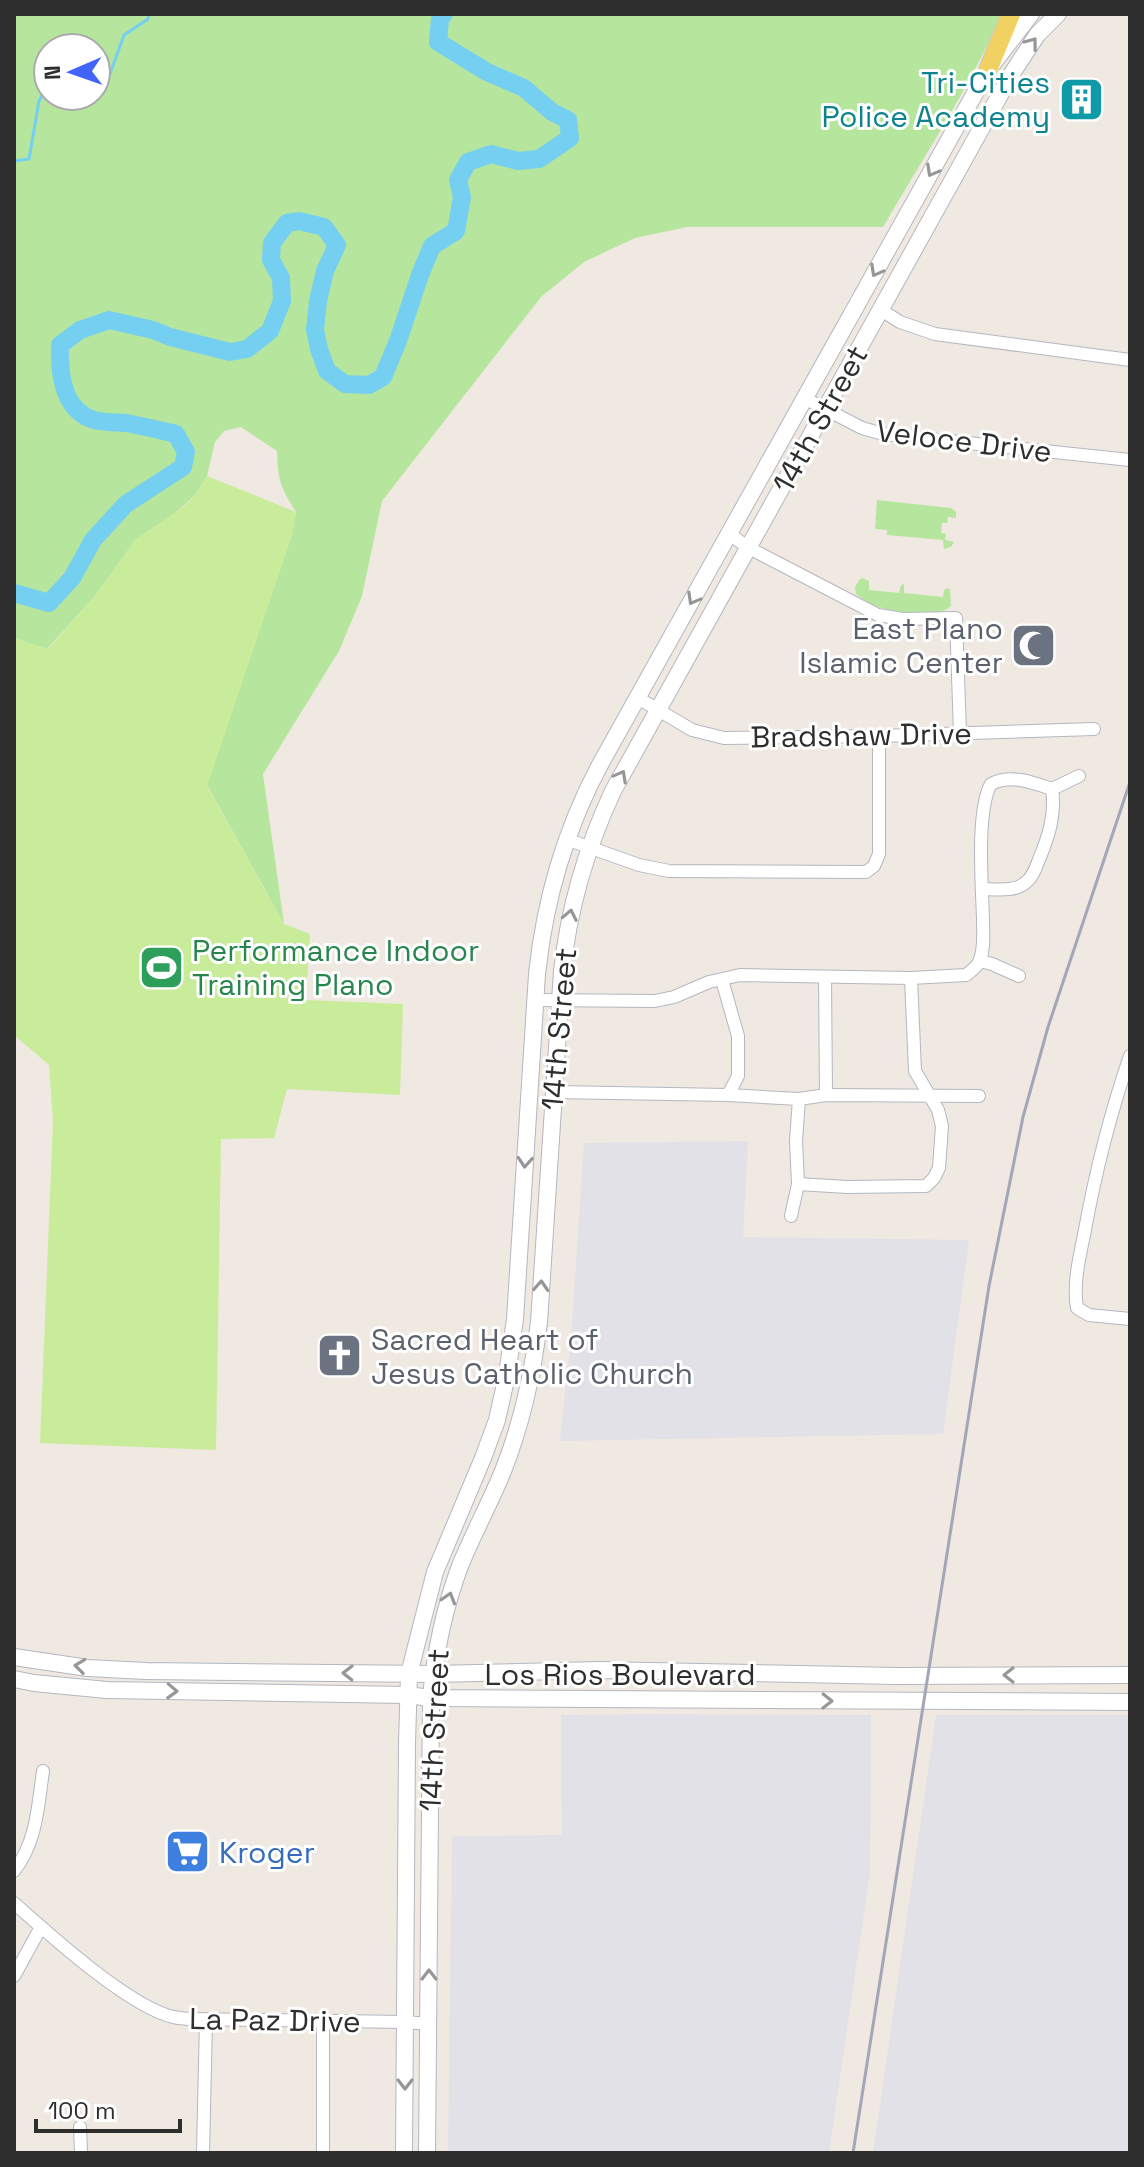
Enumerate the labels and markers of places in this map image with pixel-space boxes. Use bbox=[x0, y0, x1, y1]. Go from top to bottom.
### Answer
place label: Tri-Cities Police Academy bbox=[822, 63, 1050, 136]
building icon: Tri-Cities Police Academy bbox=[1057, 75, 1105, 123]
place label: East Plano Islamic Center bbox=[799, 609, 1003, 682]
mosque icon: East Plano Islamic Center bbox=[1010, 621, 1058, 669]
place label: Performance Indoor Training Plano bbox=[192, 931, 479, 1004]
sports icon: Performance Indoor Training Plano bbox=[137, 943, 185, 991]
place label: Sacred Heart of Jesus Catholic Church bbox=[371, 1320, 693, 1393]
church icon: Sacred Heart of Jesus Catholic Church bbox=[316, 1332, 364, 1380]
supermarket icon: Kroger bbox=[164, 1828, 212, 1876]
place label: Kroger bbox=[219, 1833, 315, 1872]

